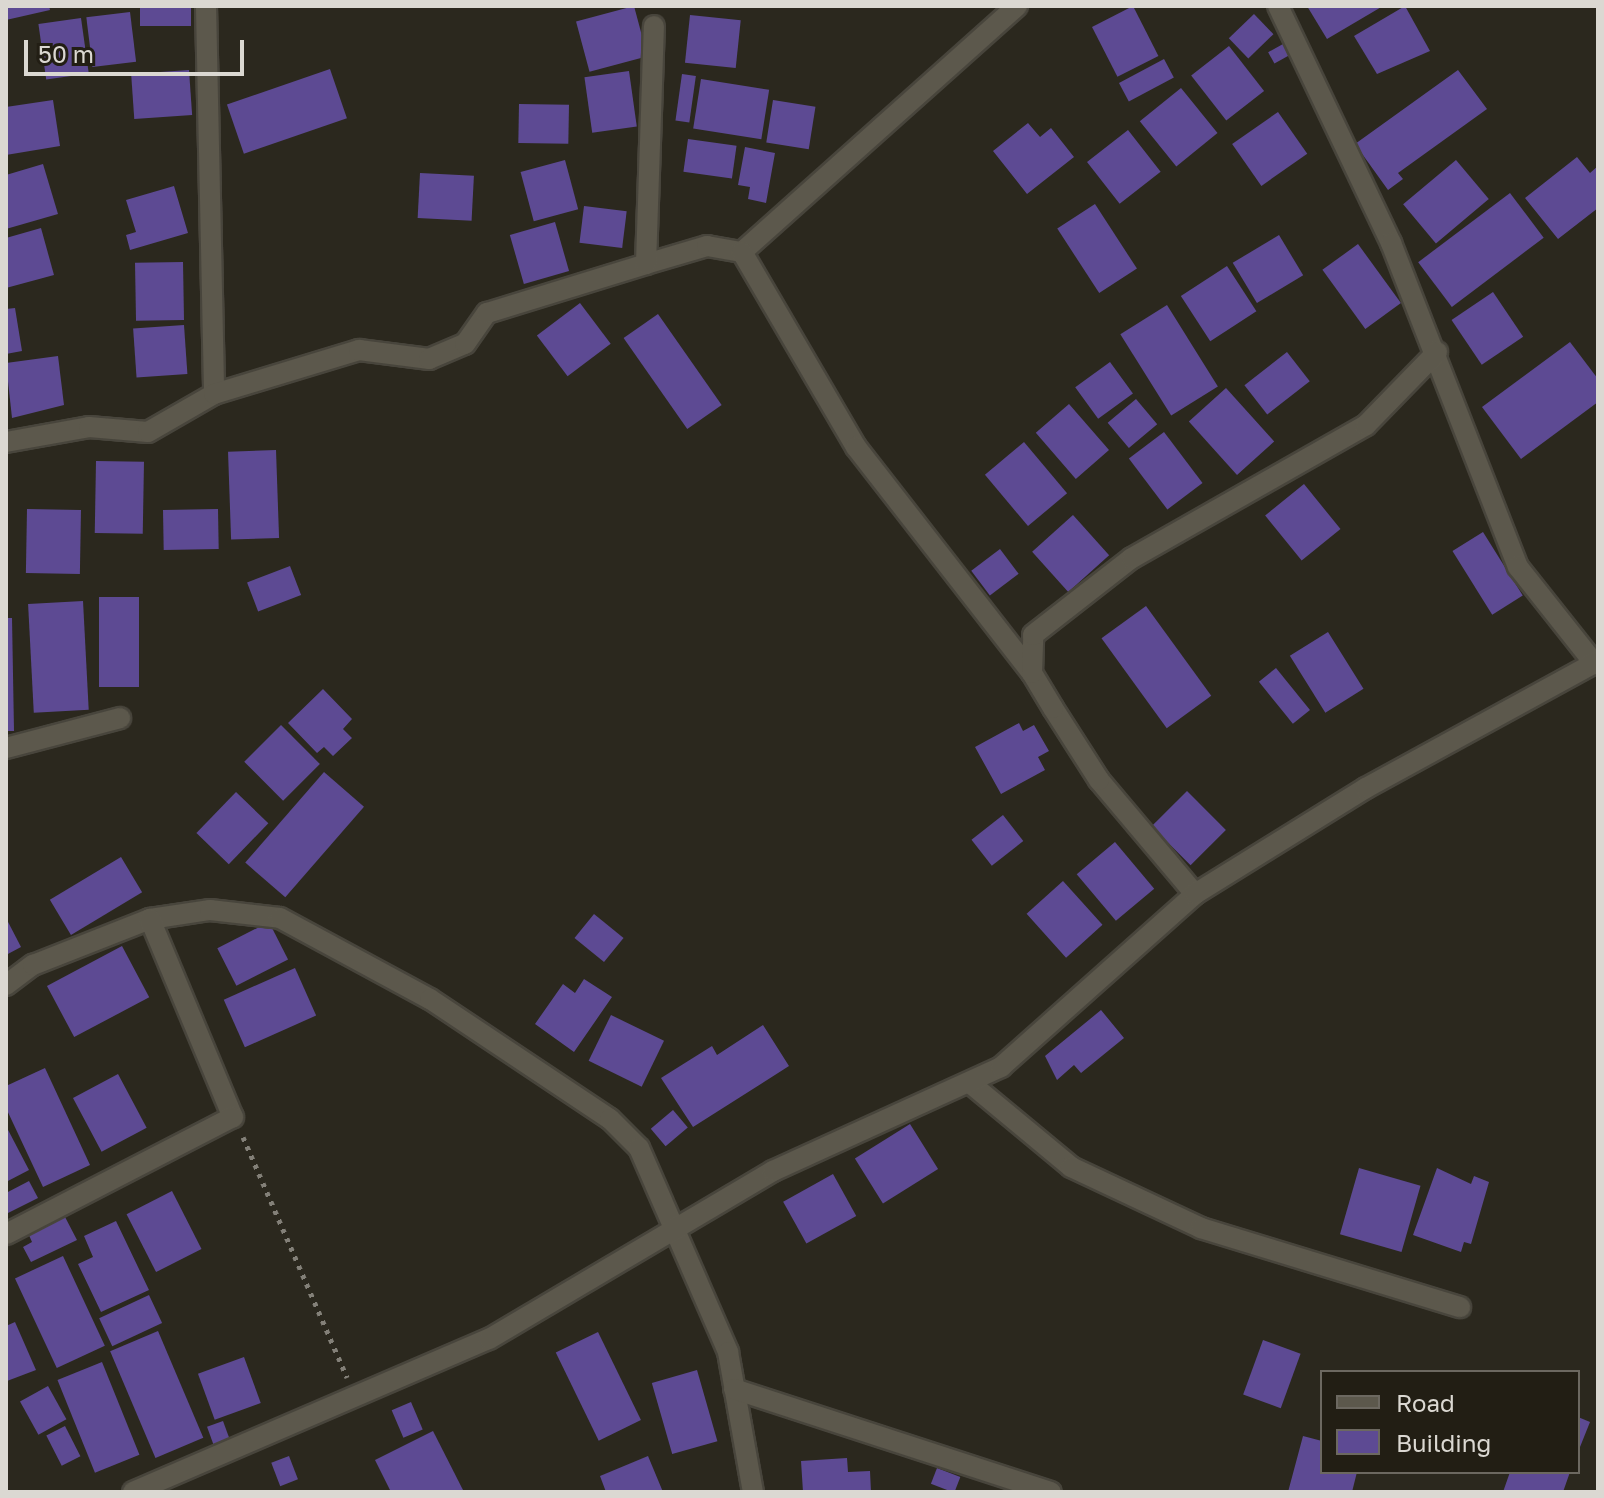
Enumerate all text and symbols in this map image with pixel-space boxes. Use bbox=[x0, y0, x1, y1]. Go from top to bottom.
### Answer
scale bar bbox=[28, 24, 248, 74]
text: 50 m bbox=[38, 39, 94, 68]
legend bbox=[1320, 1370, 1580, 1474]
text: Road bbox=[1396, 1388, 1455, 1417]
text: Building bbox=[1396, 1428, 1491, 1457]

